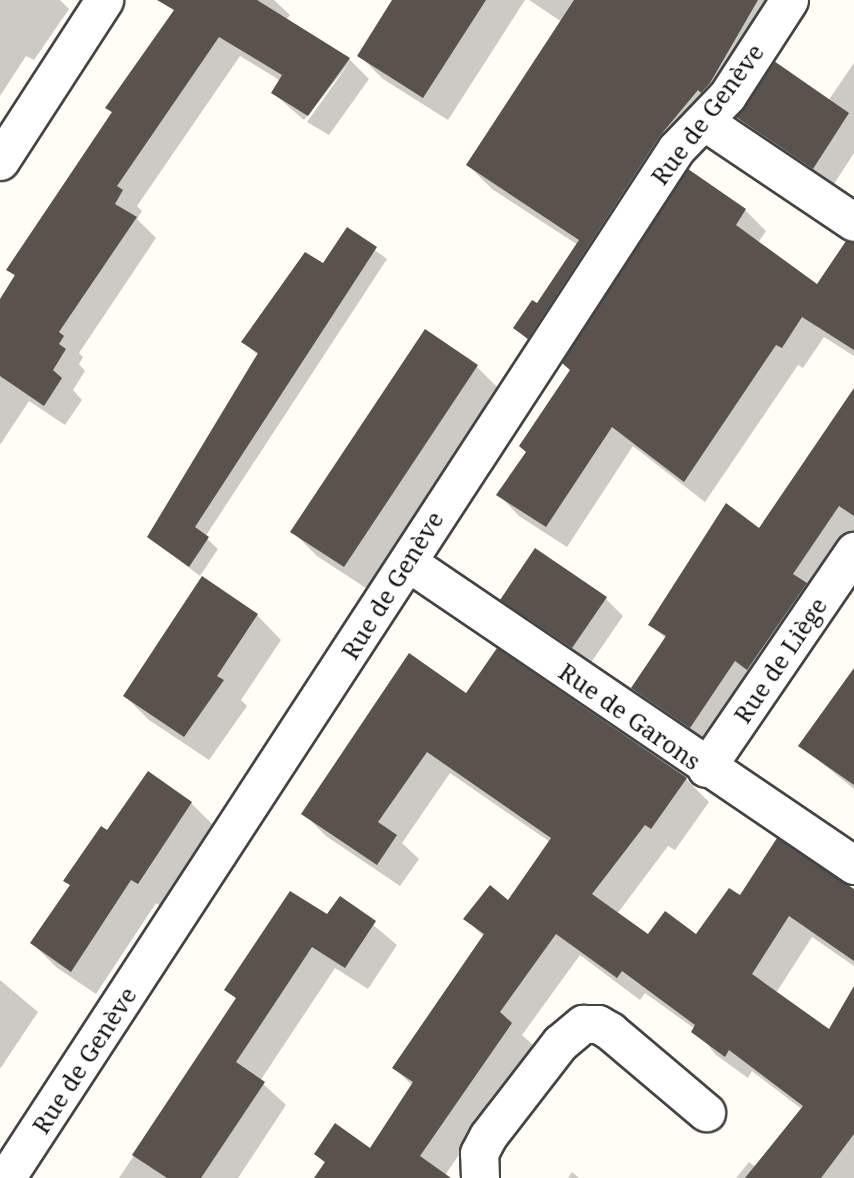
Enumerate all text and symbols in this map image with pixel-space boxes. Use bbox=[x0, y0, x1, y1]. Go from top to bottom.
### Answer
street label: Rue de Genève bbox=[645, 38, 769, 190]
street label: Rue de Genève bbox=[335, 506, 449, 664]
street label: Rue de Liège bbox=[727, 592, 833, 728]
street label: Rue de Garons bbox=[554, 657, 706, 775]
street label: Rue de Genève bbox=[26, 981, 142, 1139]

